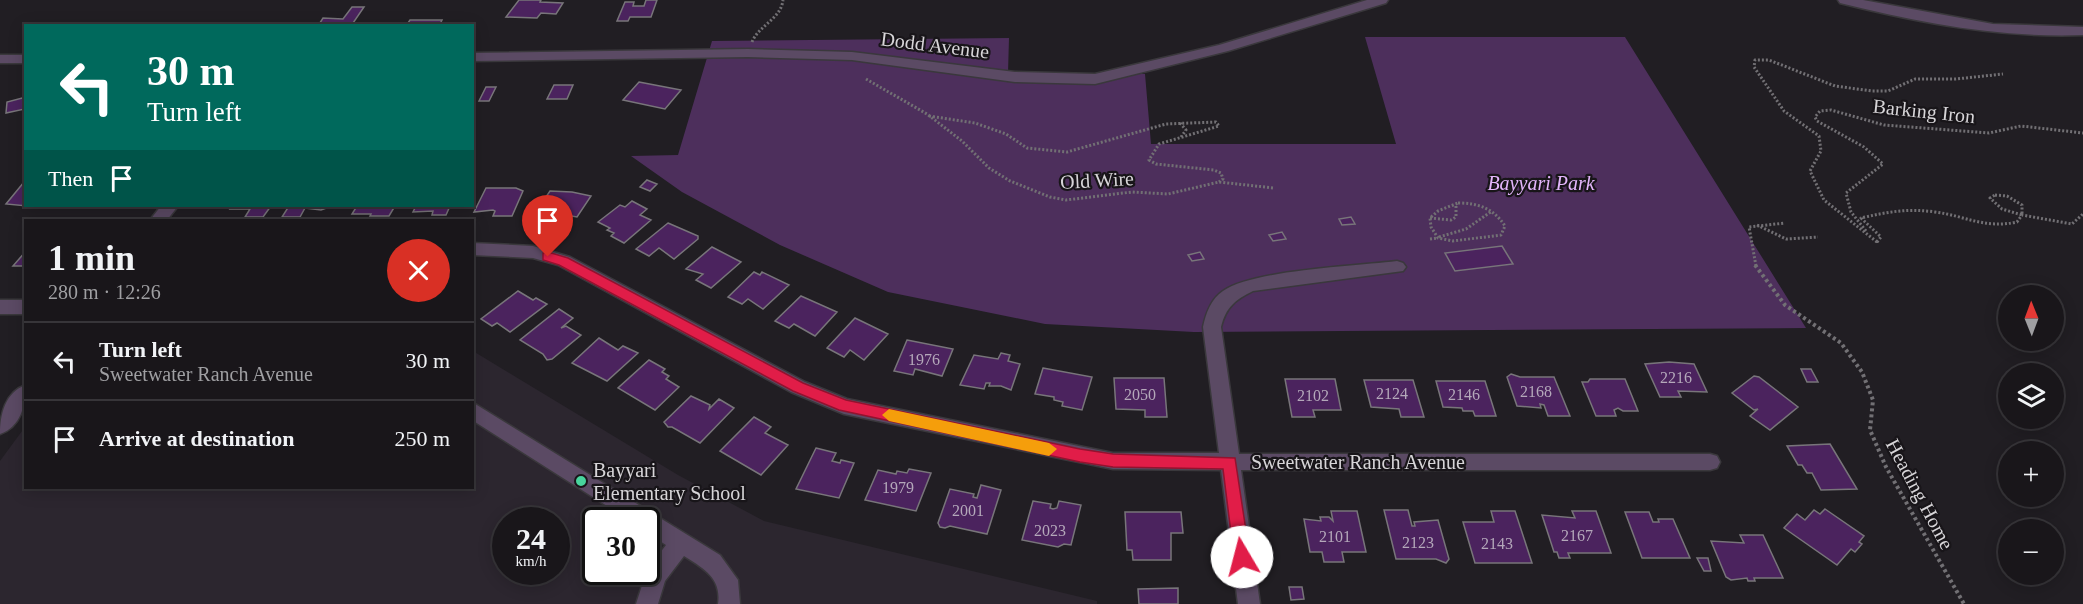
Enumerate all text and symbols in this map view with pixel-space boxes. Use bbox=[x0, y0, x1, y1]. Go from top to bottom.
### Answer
street label: Dodd Avenue bbox=[880, 27, 991, 63]
icon: left bbox=[48, 48, 126, 126]
text: 30 m bbox=[147, 48, 235, 94]
street label: Barking Iron bbox=[1872, 95, 1976, 128]
text: Turn left bbox=[147, 97, 241, 127]
icon: arrive bbox=[105, 162, 138, 195]
text: Then bbox=[48, 166, 93, 191]
street label: Old Wire bbox=[1060, 167, 1135, 193]
park label: Bayyari Park bbox=[1487, 172, 1596, 195]
pin bbox=[522, 195, 573, 257]
icon: arrive bbox=[531, 204, 564, 237]
text: 1 min bbox=[48, 238, 135, 278]
button: close bbox=[387, 239, 450, 302]
text: 280 m · 12:26 bbox=[48, 281, 161, 303]
north arrow bbox=[1998, 285, 2064, 351]
map controls bbox=[1998, 285, 2064, 585]
text: Turn left bbox=[99, 337, 182, 362]
icon: left bbox=[48, 345, 81, 378]
text: 30 m bbox=[405, 348, 450, 373]
house number: 1976 bbox=[908, 351, 940, 368]
text: Sweetwater Ranch Avenue bbox=[99, 363, 313, 385]
button: layers bbox=[1998, 363, 2064, 429]
house number: 2216 bbox=[1660, 369, 1692, 386]
house number: 2168 bbox=[1520, 383, 1552, 400]
house number: 2124 bbox=[1376, 385, 1408, 402]
house number: 2050 bbox=[1124, 386, 1156, 403]
house number: 2146 bbox=[1448, 386, 1480, 403]
house number: 2102 bbox=[1297, 387, 1329, 404]
icon: arrive bbox=[48, 423, 81, 456]
text: Arrive at destination bbox=[99, 426, 295, 451]
text: 250 m bbox=[394, 426, 450, 451]
street label: Heading Home bbox=[1881, 435, 1958, 553]
button: + bbox=[1998, 441, 2064, 507]
street label: Sweetwater Ranch Avenue bbox=[1251, 451, 1465, 473]
place label: Bayyari Elementary School bbox=[593, 459, 746, 505]
marker: Bayyari Elementary School bbox=[574, 474, 588, 488]
house number: 1979 bbox=[882, 479, 914, 496]
house number: 2001 bbox=[952, 502, 984, 519]
speed limit sign: 30 bbox=[582, 507, 660, 585]
button: − bbox=[1998, 519, 2064, 585]
text: 24 bbox=[516, 522, 546, 555]
house number: 2023 bbox=[1034, 522, 1066, 539]
position arrow bbox=[1210, 525, 1274, 589]
house number: 2167 bbox=[1561, 527, 1593, 544]
house number: 2101 bbox=[1319, 528, 1351, 545]
house number: 2123 bbox=[1402, 534, 1434, 551]
house number: 2143 bbox=[1481, 535, 1513, 552]
text: km/h bbox=[516, 553, 546, 569]

